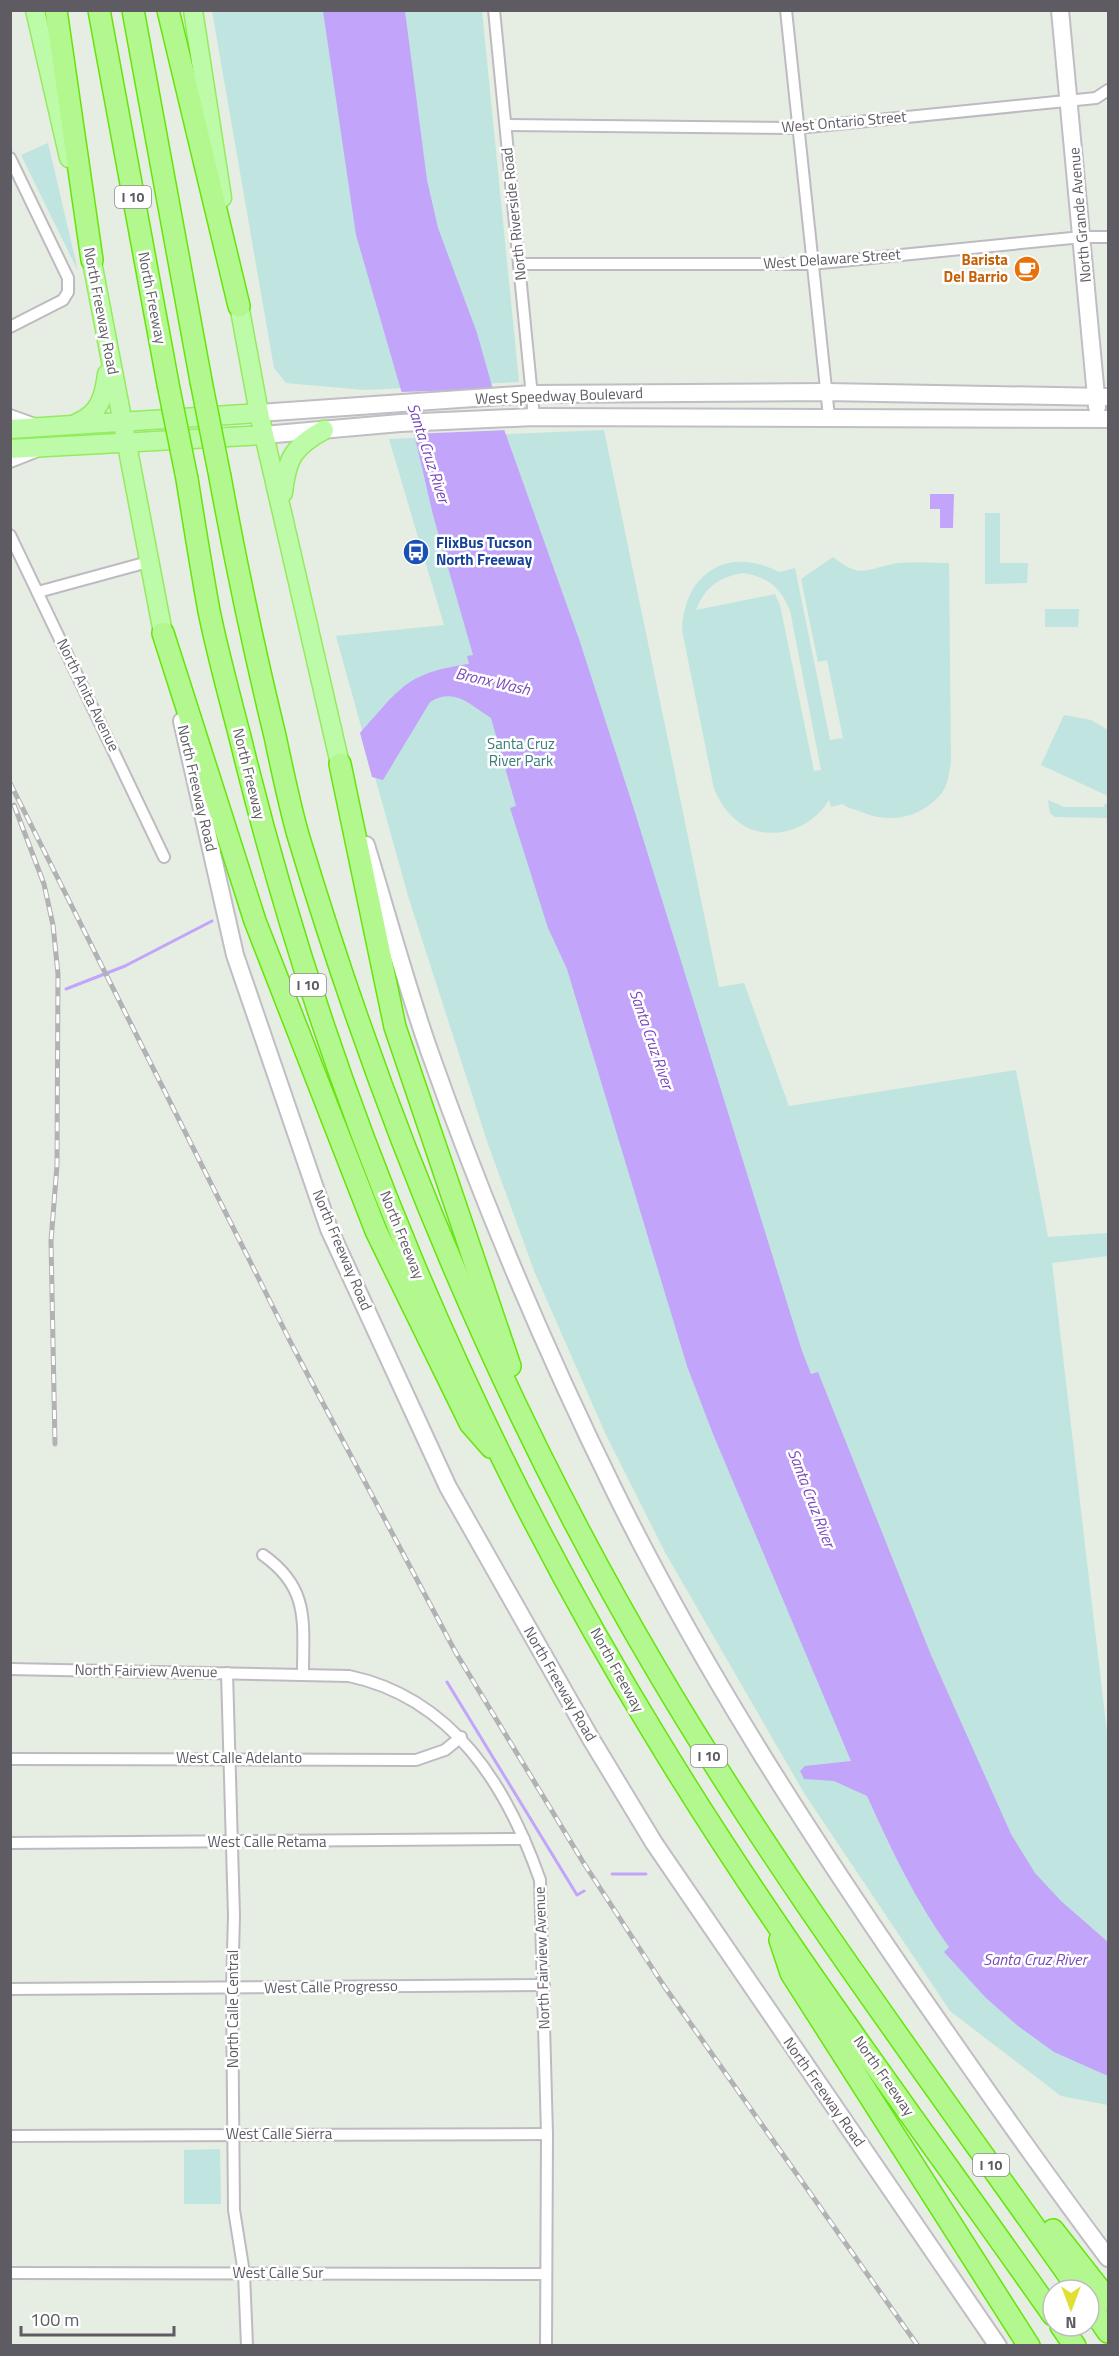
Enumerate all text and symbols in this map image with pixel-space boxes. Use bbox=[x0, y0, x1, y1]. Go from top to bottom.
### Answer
street label: West Ontario Street bbox=[781, 105, 908, 138]
street label: North Riverside Road bbox=[495, 146, 532, 282]
street label: North Grande Avenue bbox=[1062, 147, 1097, 284]
road number: I 10 bbox=[115, 186, 151, 208]
street label: West Delaware Street bbox=[762, 242, 902, 275]
street label: North Freeway Road bbox=[78, 245, 125, 377]
place label: Barista Del Barrio bbox=[944, 248, 1008, 288]
street label: North Freeway bbox=[132, 250, 173, 346]
cafe icon: Barista Del Barrio bbox=[1012, 254, 1042, 284]
street label: West Speedway Boulevard bbox=[475, 381, 643, 410]
water label: Santa Cruz River bbox=[402, 400, 457, 508]
place label: FlixBus Tucson North Freeway bbox=[436, 531, 533, 571]
bus stop icon: FlixBus Tucson North Freeway bbox=[401, 537, 431, 567]
street label: North Anita Avenue bbox=[51, 634, 126, 755]
water label: Bronx Wash bbox=[453, 661, 534, 701]
street label: North Freeway Road bbox=[172, 722, 223, 853]
street label: North Freeway bbox=[227, 726, 272, 822]
park label: Santa Cruz River Park bbox=[487, 732, 555, 772]
road number: I 10 bbox=[290, 974, 326, 996]
water label: Santa Cruz River bbox=[624, 986, 681, 1094]
street label: North Freeway Road bbox=[307, 1186, 378, 1314]
street label: North Freeway bbox=[374, 1187, 431, 1282]
water label: Santa Cruz River bbox=[782, 1445, 842, 1552]
street label: North Freeway Road bbox=[518, 1622, 603, 1745]
street label: North Freeway bbox=[585, 1623, 650, 1716]
street label: North Fairview Avenue bbox=[74, 1658, 218, 1683]
road number: I 10 bbox=[691, 1745, 727, 1767]
street label: West Calle Adelanto bbox=[176, 1746, 302, 1769]
street label: West Calle Retama bbox=[207, 1830, 327, 1853]
street label: North Fairview Avenue bbox=[528, 1886, 555, 2030]
water label: Santa Cruz River bbox=[983, 1947, 1089, 1971]
street label: North Calle Central bbox=[221, 1950, 244, 2068]
street label: West Calle Progresso bbox=[264, 1974, 398, 1999]
street label: North Freeway bbox=[848, 2031, 921, 2121]
street label: North Freeway Road bbox=[778, 2032, 871, 2151]
street label: West Calle Sierra bbox=[226, 2122, 333, 2145]
road number: I 10 bbox=[973, 2154, 1009, 2176]
street label: West Calle Sur bbox=[233, 2261, 323, 2284]
north arrow bbox=[1041, 2278, 1101, 2338]
scale bar bbox=[21, 2299, 174, 2337]
text: 100 m bbox=[30, 2306, 79, 2333]
text: N bbox=[1065, 2311, 1077, 2335]

